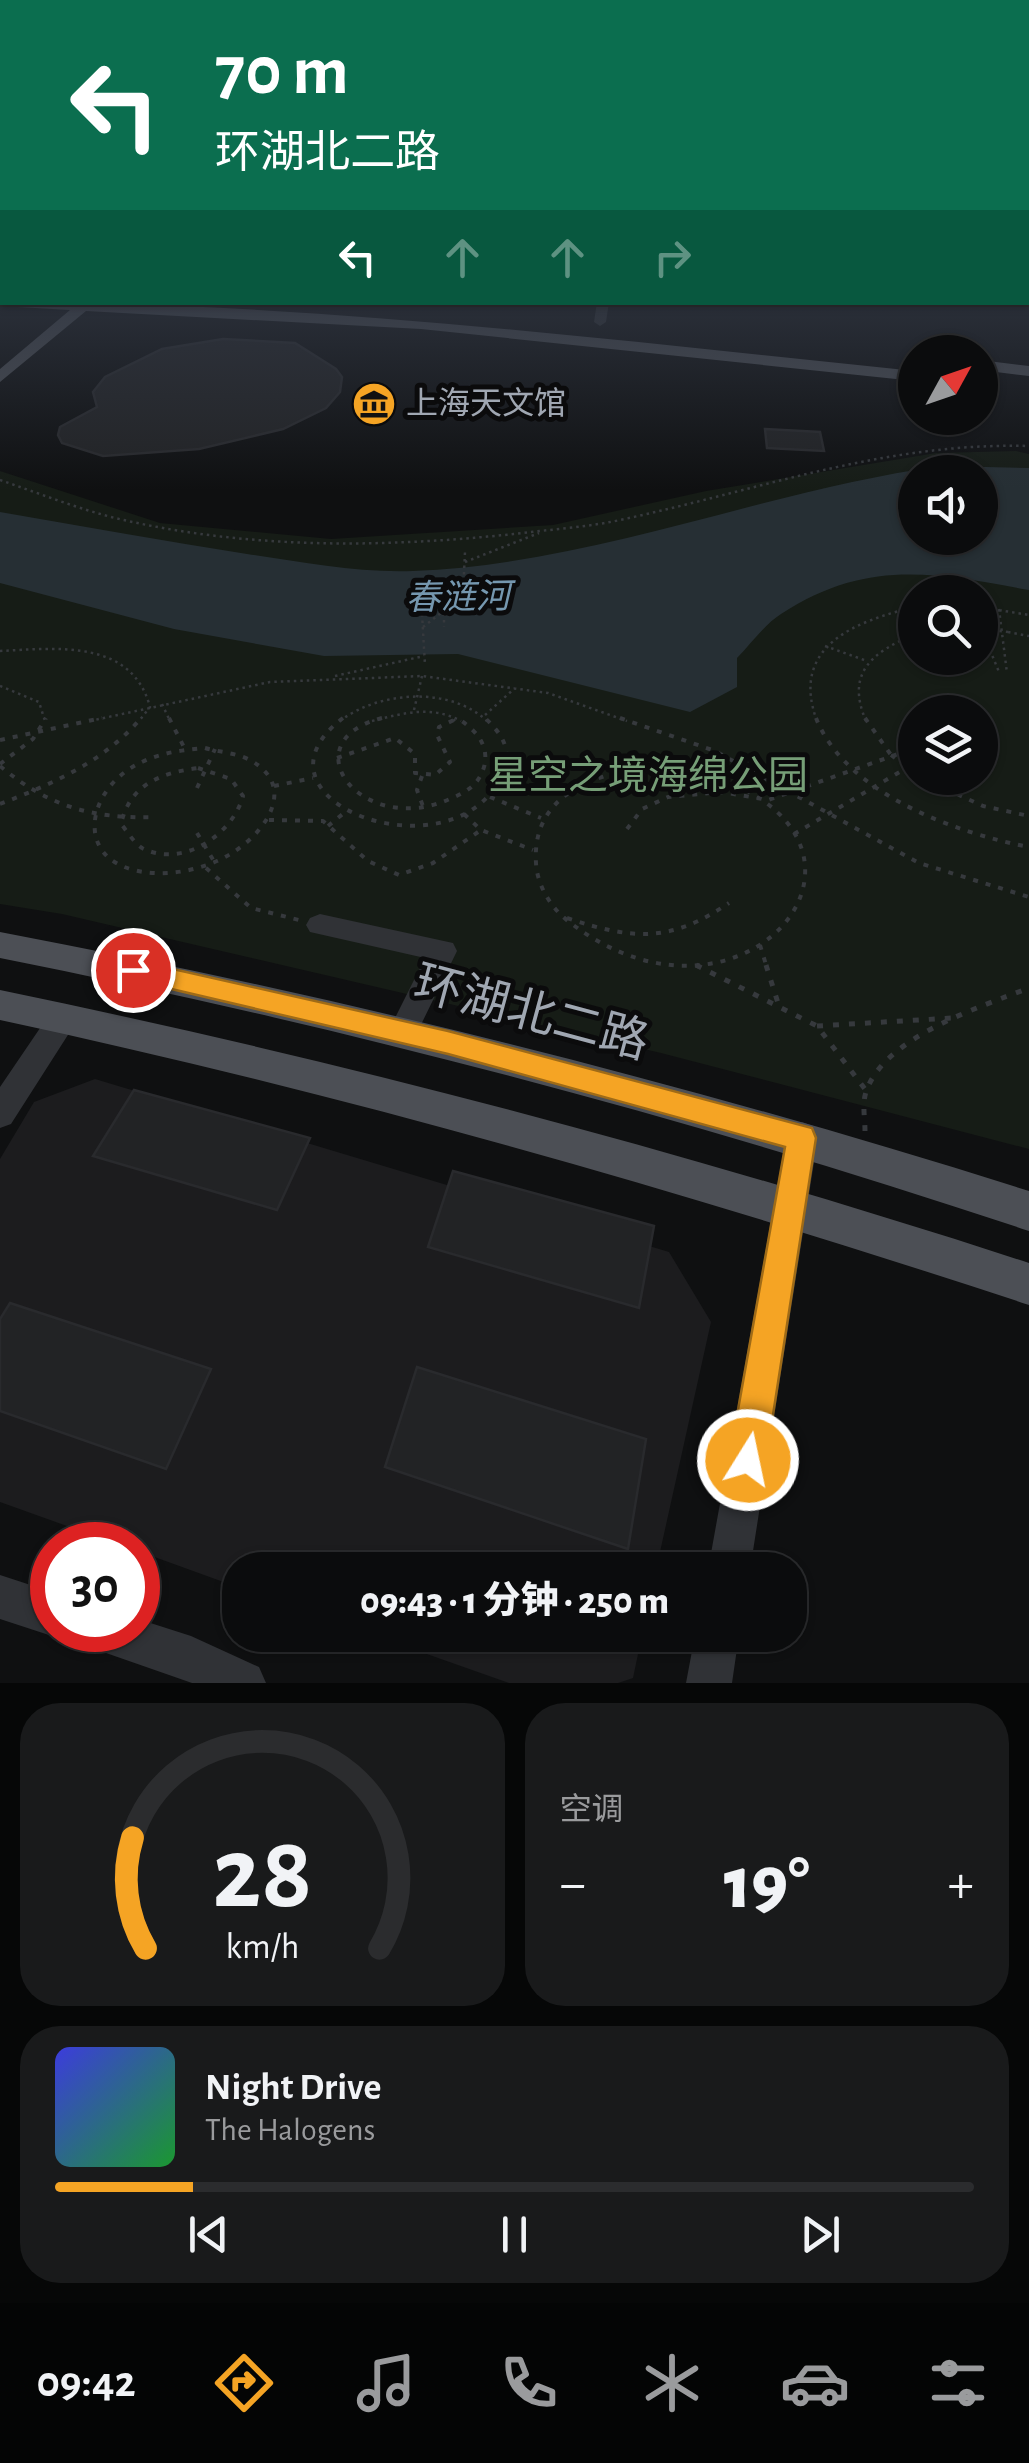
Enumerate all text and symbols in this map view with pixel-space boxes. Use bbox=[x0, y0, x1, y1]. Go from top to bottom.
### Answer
text: 70 m bbox=[215, 37, 349, 107]
icon: left bbox=[50, 40, 180, 170]
text: 环湖北二路 bbox=[215, 131, 440, 176]
icon: left bbox=[330, 230, 385, 285]
icon: ahead bbox=[435, 230, 490, 285]
icon: ahead bbox=[540, 230, 595, 285]
icon: right bbox=[645, 230, 700, 285]
north arrow bbox=[898, 335, 998, 435]
map controls bbox=[898, 335, 998, 795]
museum icon: 上海天文馆 bbox=[351, 381, 397, 427]
place label: 上海天文馆 bbox=[406, 386, 566, 420]
button: sound bbox=[898, 455, 998, 555]
button: search bbox=[898, 575, 998, 675]
water label: 春涟河 bbox=[405, 577, 517, 616]
button: layers bbox=[898, 695, 998, 795]
park label: 星空之境海绵公园 bbox=[488, 754, 808, 797]
pin bbox=[91, 928, 176, 1013]
icon: arrive bbox=[106, 943, 161, 998]
street label: 环湖北二路 bbox=[409, 957, 654, 1068]
position arrow bbox=[696, 1408, 800, 1512]
speed limit sign: 30 bbox=[30, 1522, 160, 1652]
text: 09:43 · 1 分钟 · 250 m bbox=[360, 1583, 669, 1621]
text: 空调 bbox=[560, 1794, 624, 1826]
text: 28 bbox=[212, 1823, 312, 1927]
text: 19° bbox=[724, 1847, 810, 1922]
text: − bbox=[560, 1857, 586, 1912]
text: + bbox=[948, 1857, 974, 1912]
text: km/h bbox=[225, 1929, 299, 1965]
text: Night Drive bbox=[205, 2069, 381, 2107]
text: The Halogens bbox=[205, 2114, 375, 2146]
icon: previous bbox=[181, 2207, 236, 2262]
icon: pause bbox=[487, 2207, 542, 2262]
icon: next bbox=[793, 2207, 848, 2262]
icon: directions bbox=[209, 2348, 279, 2418]
icon: music bbox=[351, 2348, 421, 2418]
icon: phone bbox=[494, 2348, 564, 2418]
icon: climate bbox=[637, 2348, 707, 2418]
icon: car bbox=[780, 2348, 850, 2418]
icon: filters bbox=[923, 2348, 993, 2418]
text: 09:42 bbox=[36, 2360, 136, 2405]

